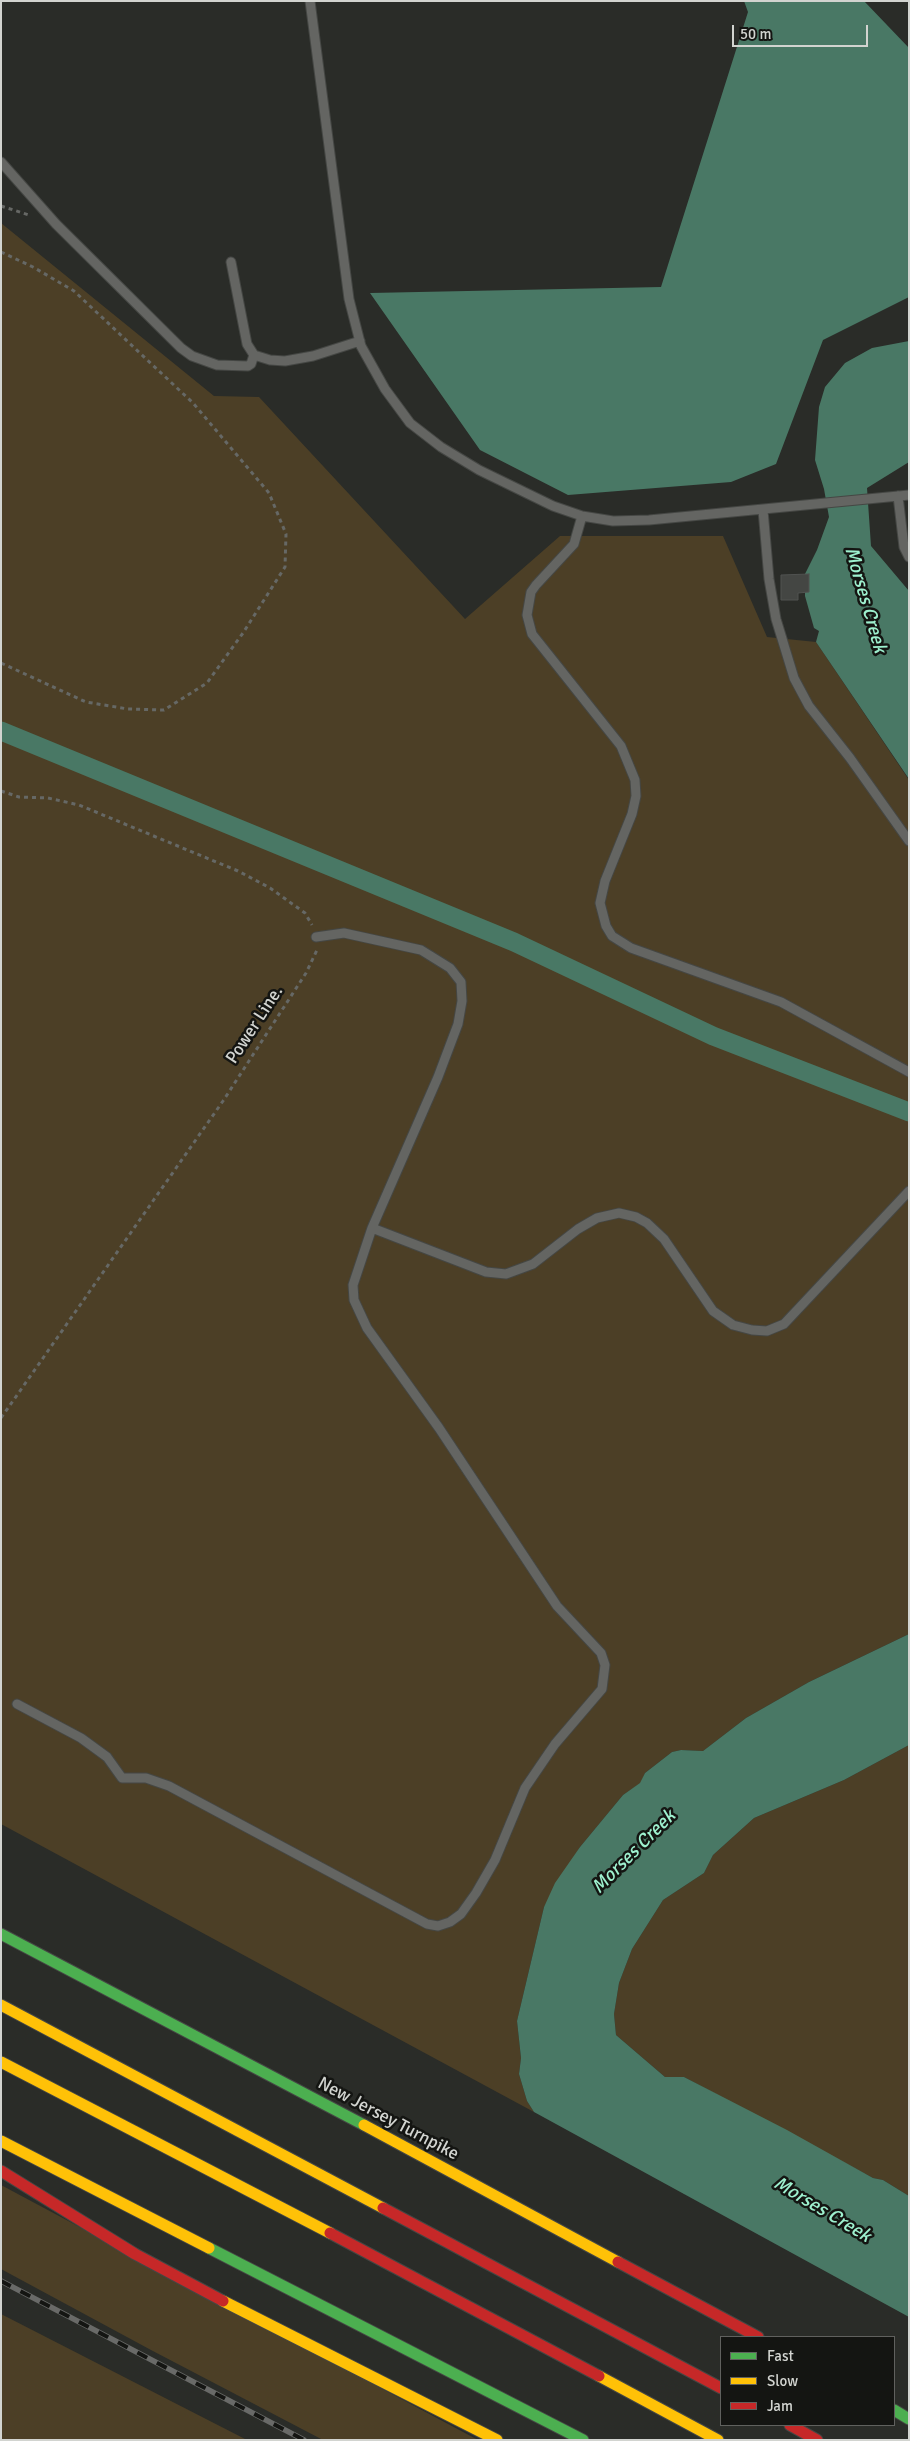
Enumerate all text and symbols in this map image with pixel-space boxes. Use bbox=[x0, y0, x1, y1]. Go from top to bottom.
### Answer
scale bar bbox=[735, 15, 871, 47]
text: 50 m bbox=[740, 25, 771, 43]
water label: Morses Creek bbox=[839, 544, 891, 656]
street label: Power Line. bbox=[222, 982, 288, 1068]
water label: Morses Creek bbox=[587, 1805, 681, 1899]
street label: New Jersey Turnpike bbox=[314, 2073, 462, 2165]
water label: Morses Creek bbox=[769, 2172, 875, 2248]
legend bbox=[720, 2336, 895, 2426]
text: Fast bbox=[767, 2347, 794, 2365]
text: Slow bbox=[767, 2372, 798, 2390]
text: Jam bbox=[767, 2397, 793, 2415]

